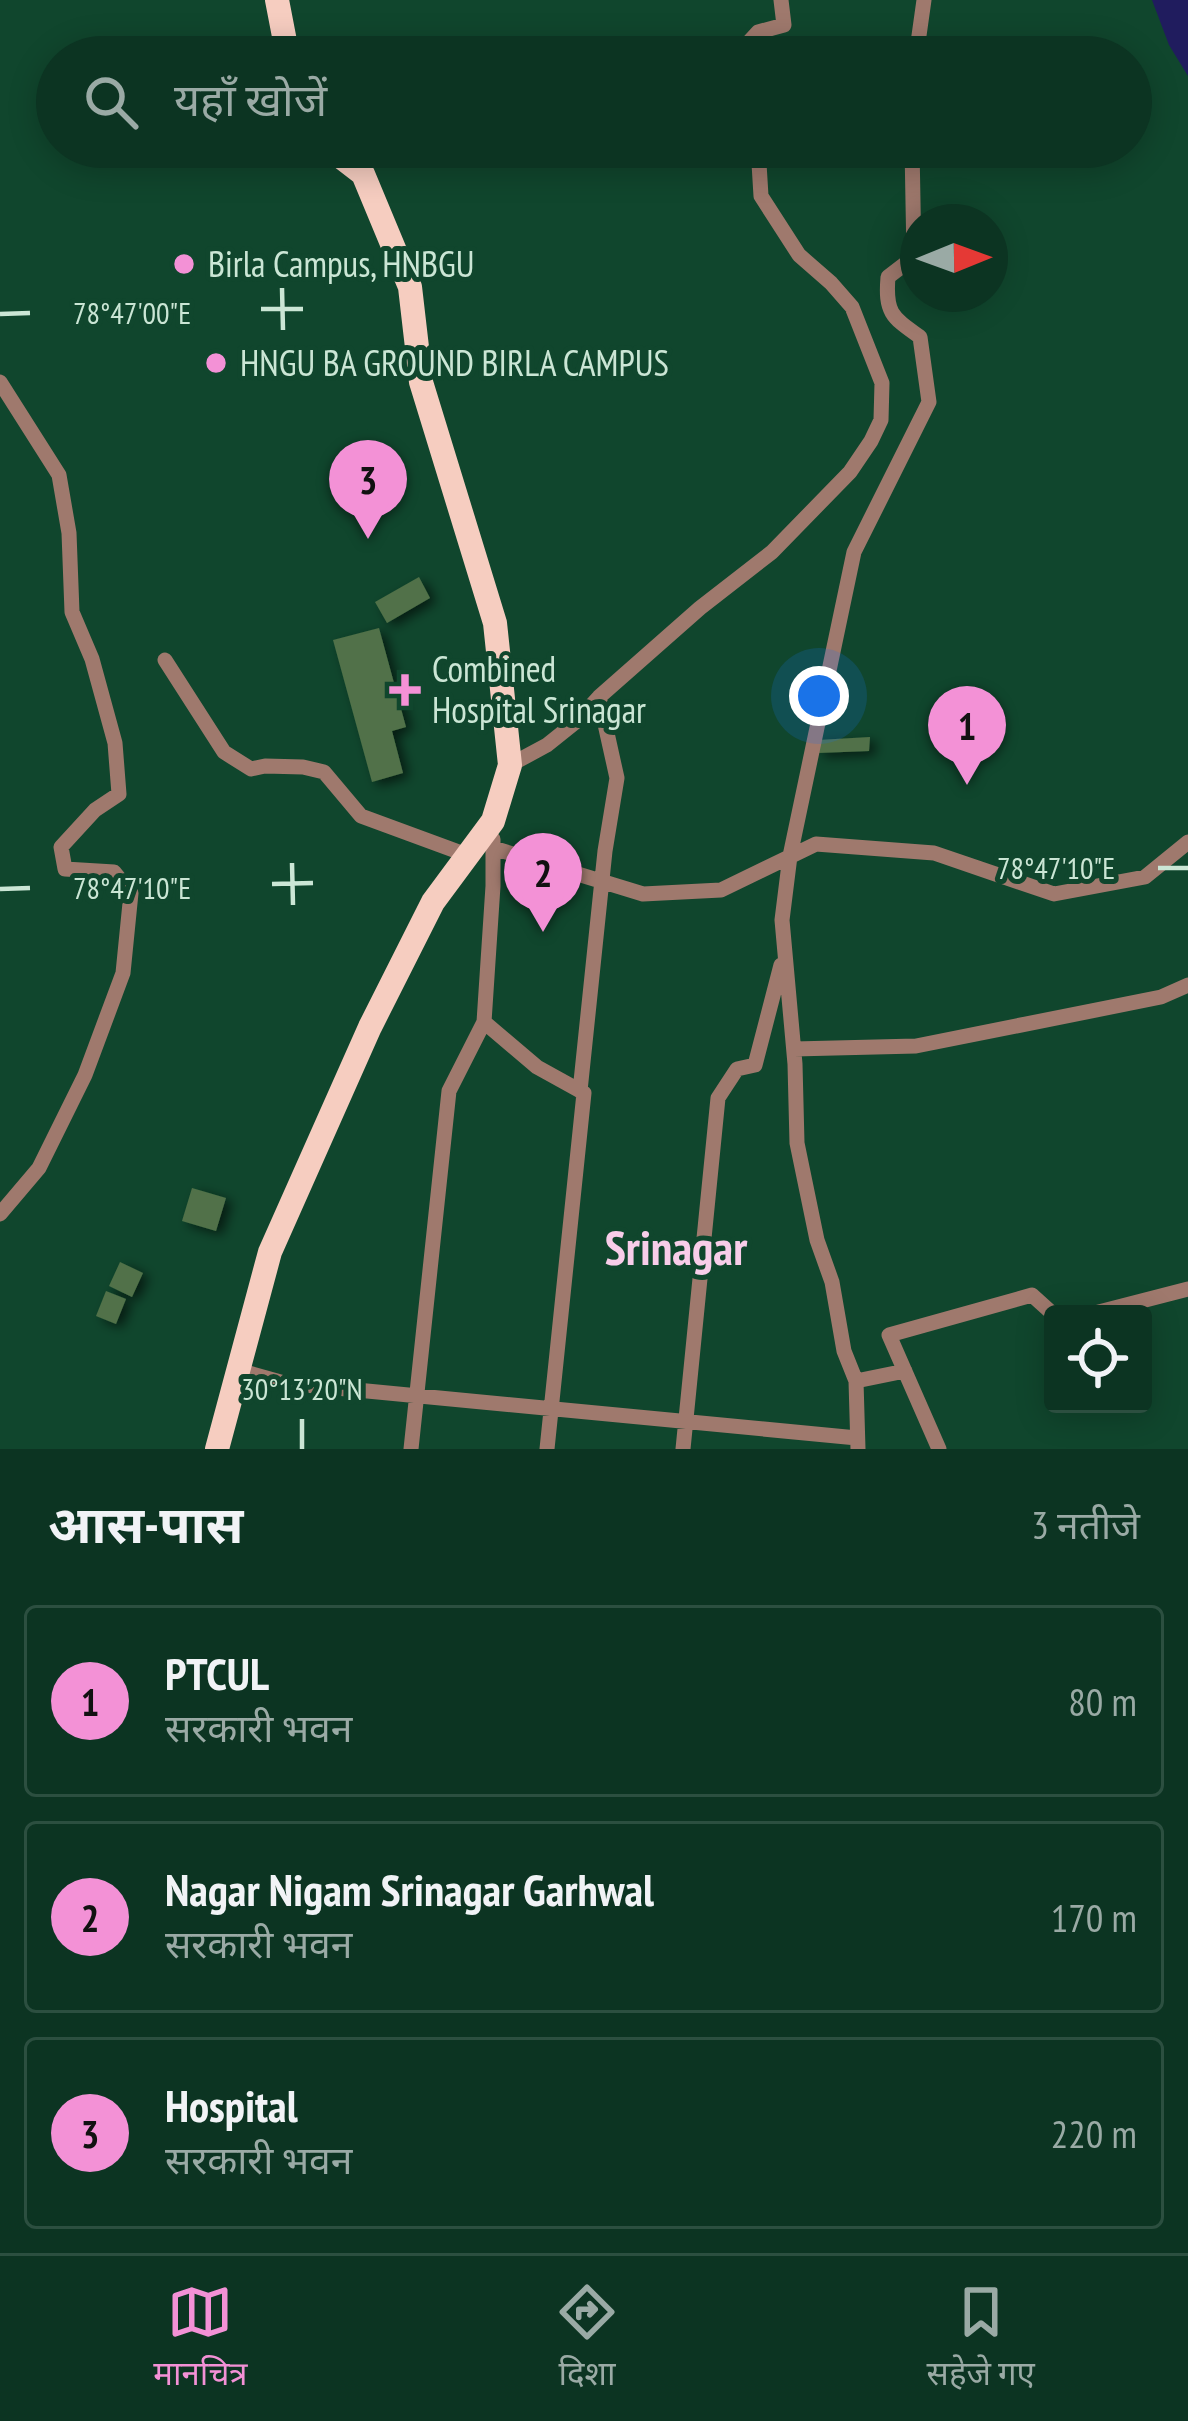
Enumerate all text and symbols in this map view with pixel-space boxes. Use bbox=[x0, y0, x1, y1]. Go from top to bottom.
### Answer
search box bbox=[36, 36, 1152, 168]
icon: search bbox=[78, 69, 144, 135]
text: यहाँ खोजें bbox=[174, 70, 327, 128]
north arrow bbox=[900, 204, 1008, 312]
place label: Birla Campus, HNBGU bbox=[208, 240, 474, 287]
marker: Birla Campus, HNBGU bbox=[171, 251, 197, 277]
text: 78°47'00"E bbox=[73, 293, 191, 332]
place label: HNGU BA GROUND BIRLA CAMPUS bbox=[240, 339, 669, 386]
marker: HNGU BA GROUND BIRLA CAMPUS bbox=[203, 350, 229, 376]
pin: 3 bbox=[329, 440, 407, 539]
place label: Combined Hospital Srinagar bbox=[432, 645, 646, 733]
your location bbox=[789, 666, 849, 726]
marker: Combined Hospital Srinagar bbox=[389, 674, 421, 706]
pin: 1 bbox=[928, 686, 1006, 785]
pin: 2 bbox=[504, 833, 582, 932]
text: 78°47'10"E bbox=[997, 848, 1115, 887]
text: 78°47'10"E bbox=[73, 868, 191, 907]
district label: Srinagar bbox=[605, 1216, 748, 1278]
map controls bbox=[1044, 1305, 1152, 1413]
button: locate bbox=[1044, 1305, 1152, 1413]
text: 30°13'20"N bbox=[241, 1369, 363, 1408]
text: आस-पास bbox=[48, 1491, 243, 1557]
text: 3 नतीजे bbox=[1031, 1499, 1140, 1550]
text: PTCUL bbox=[165, 1644, 269, 1702]
text: 1 bbox=[81, 1676, 99, 1727]
text: 80 m bbox=[1068, 1676, 1137, 1727]
text: सरकारी भवन bbox=[165, 1702, 352, 1753]
text: Nagar Nigam Srinagar Garhwal bbox=[165, 1860, 654, 1918]
text: 2 bbox=[81, 1892, 99, 1943]
text: 170 m bbox=[1051, 1892, 1137, 1943]
text: सरकारी भवन bbox=[165, 1918, 352, 1969]
text: Hospital bbox=[165, 2076, 298, 2134]
text: 3 bbox=[81, 2108, 99, 2159]
text: 220 m bbox=[1051, 2108, 1137, 2159]
text: सरकारी भवन bbox=[165, 2134, 352, 2185]
tab: मानचित्र bbox=[153, 2279, 248, 2398]
tab: दिशा bbox=[554, 2279, 620, 2398]
tab: सहेजे गए bbox=[927, 2279, 1035, 2398]

